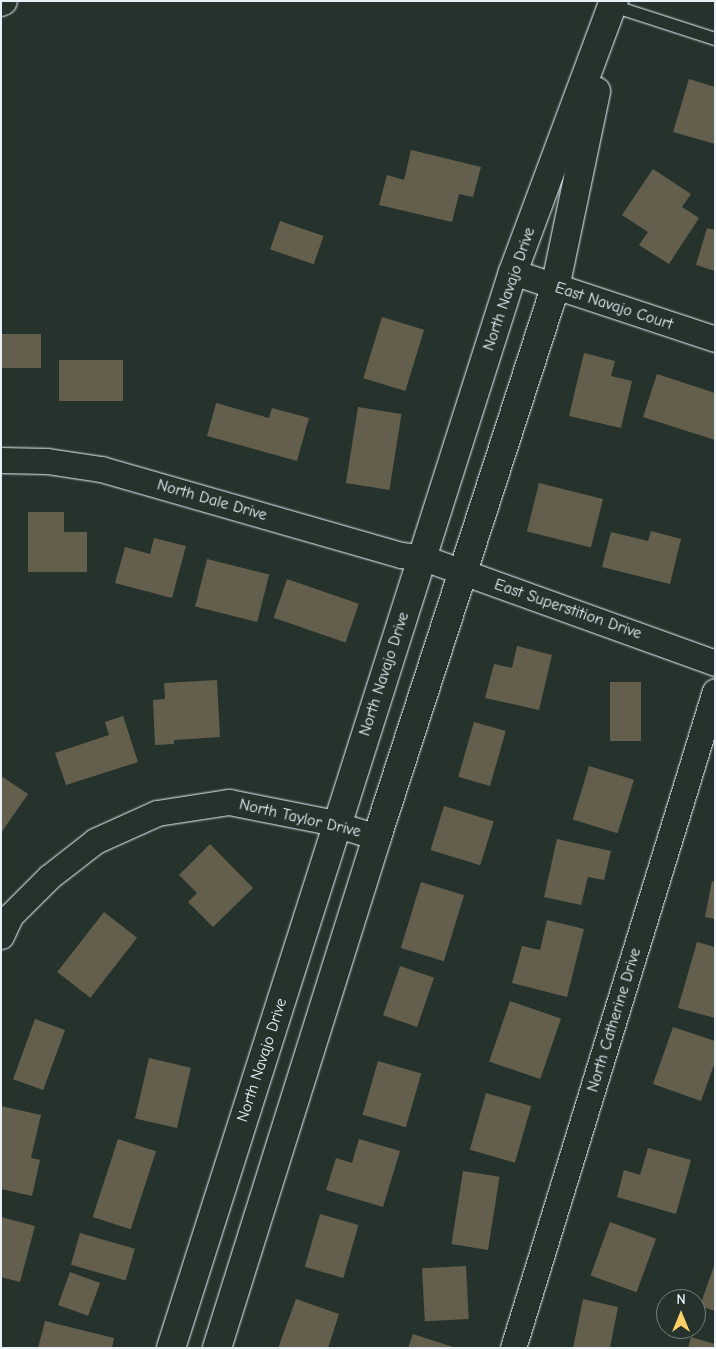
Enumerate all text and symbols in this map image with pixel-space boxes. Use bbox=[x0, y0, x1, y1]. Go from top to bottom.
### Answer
street label: North Navajo Drive bbox=[479, 225, 539, 353]
street label: East Navajo Court bbox=[553, 278, 675, 334]
street label: North Dale Drive bbox=[155, 475, 269, 525]
street label: East Superstition Drive bbox=[492, 575, 644, 643]
street label: North Navajo Drive bbox=[355, 610, 413, 738]
street label: North Taylor Drive bbox=[237, 795, 363, 841]
street label: North Catherine Drive bbox=[583, 946, 645, 1094]
street label: North Navajo Drive bbox=[233, 996, 291, 1124]
north arrow bbox=[656, 1289, 706, 1339]
text: N bbox=[676, 1291, 686, 1308]

